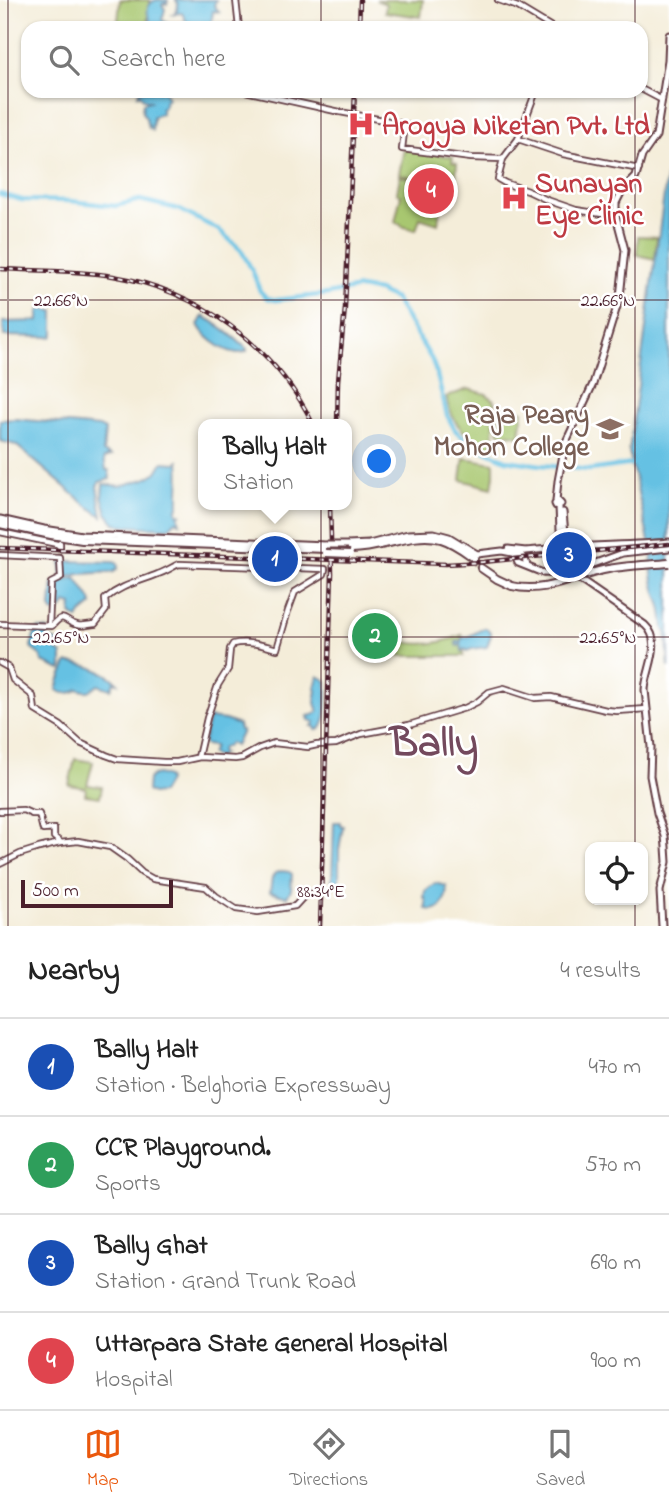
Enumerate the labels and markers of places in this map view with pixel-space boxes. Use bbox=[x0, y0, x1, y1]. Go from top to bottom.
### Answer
place label: Arogya Niketan Pvt. Ltd bbox=[382, 107, 650, 149]
hospital icon: Arogya Niketan Pvt. Ltd bbox=[346, 109, 376, 139]
pin: 4 bbox=[408, 165, 454, 217]
place label: Sunayan Eye Clinic bbox=[535, 165, 644, 238]
hospital icon: Sunayan Eye Clinic bbox=[499, 183, 529, 213]
place label: Raja Peary Mohon College bbox=[433, 396, 590, 470]
school or university icon: Raja Peary Mohon College bbox=[595, 414, 625, 444]
pin: 3 bbox=[546, 529, 592, 581]
pin: 1 bbox=[252, 533, 298, 585]
pin: 2 bbox=[352, 610, 398, 662]

